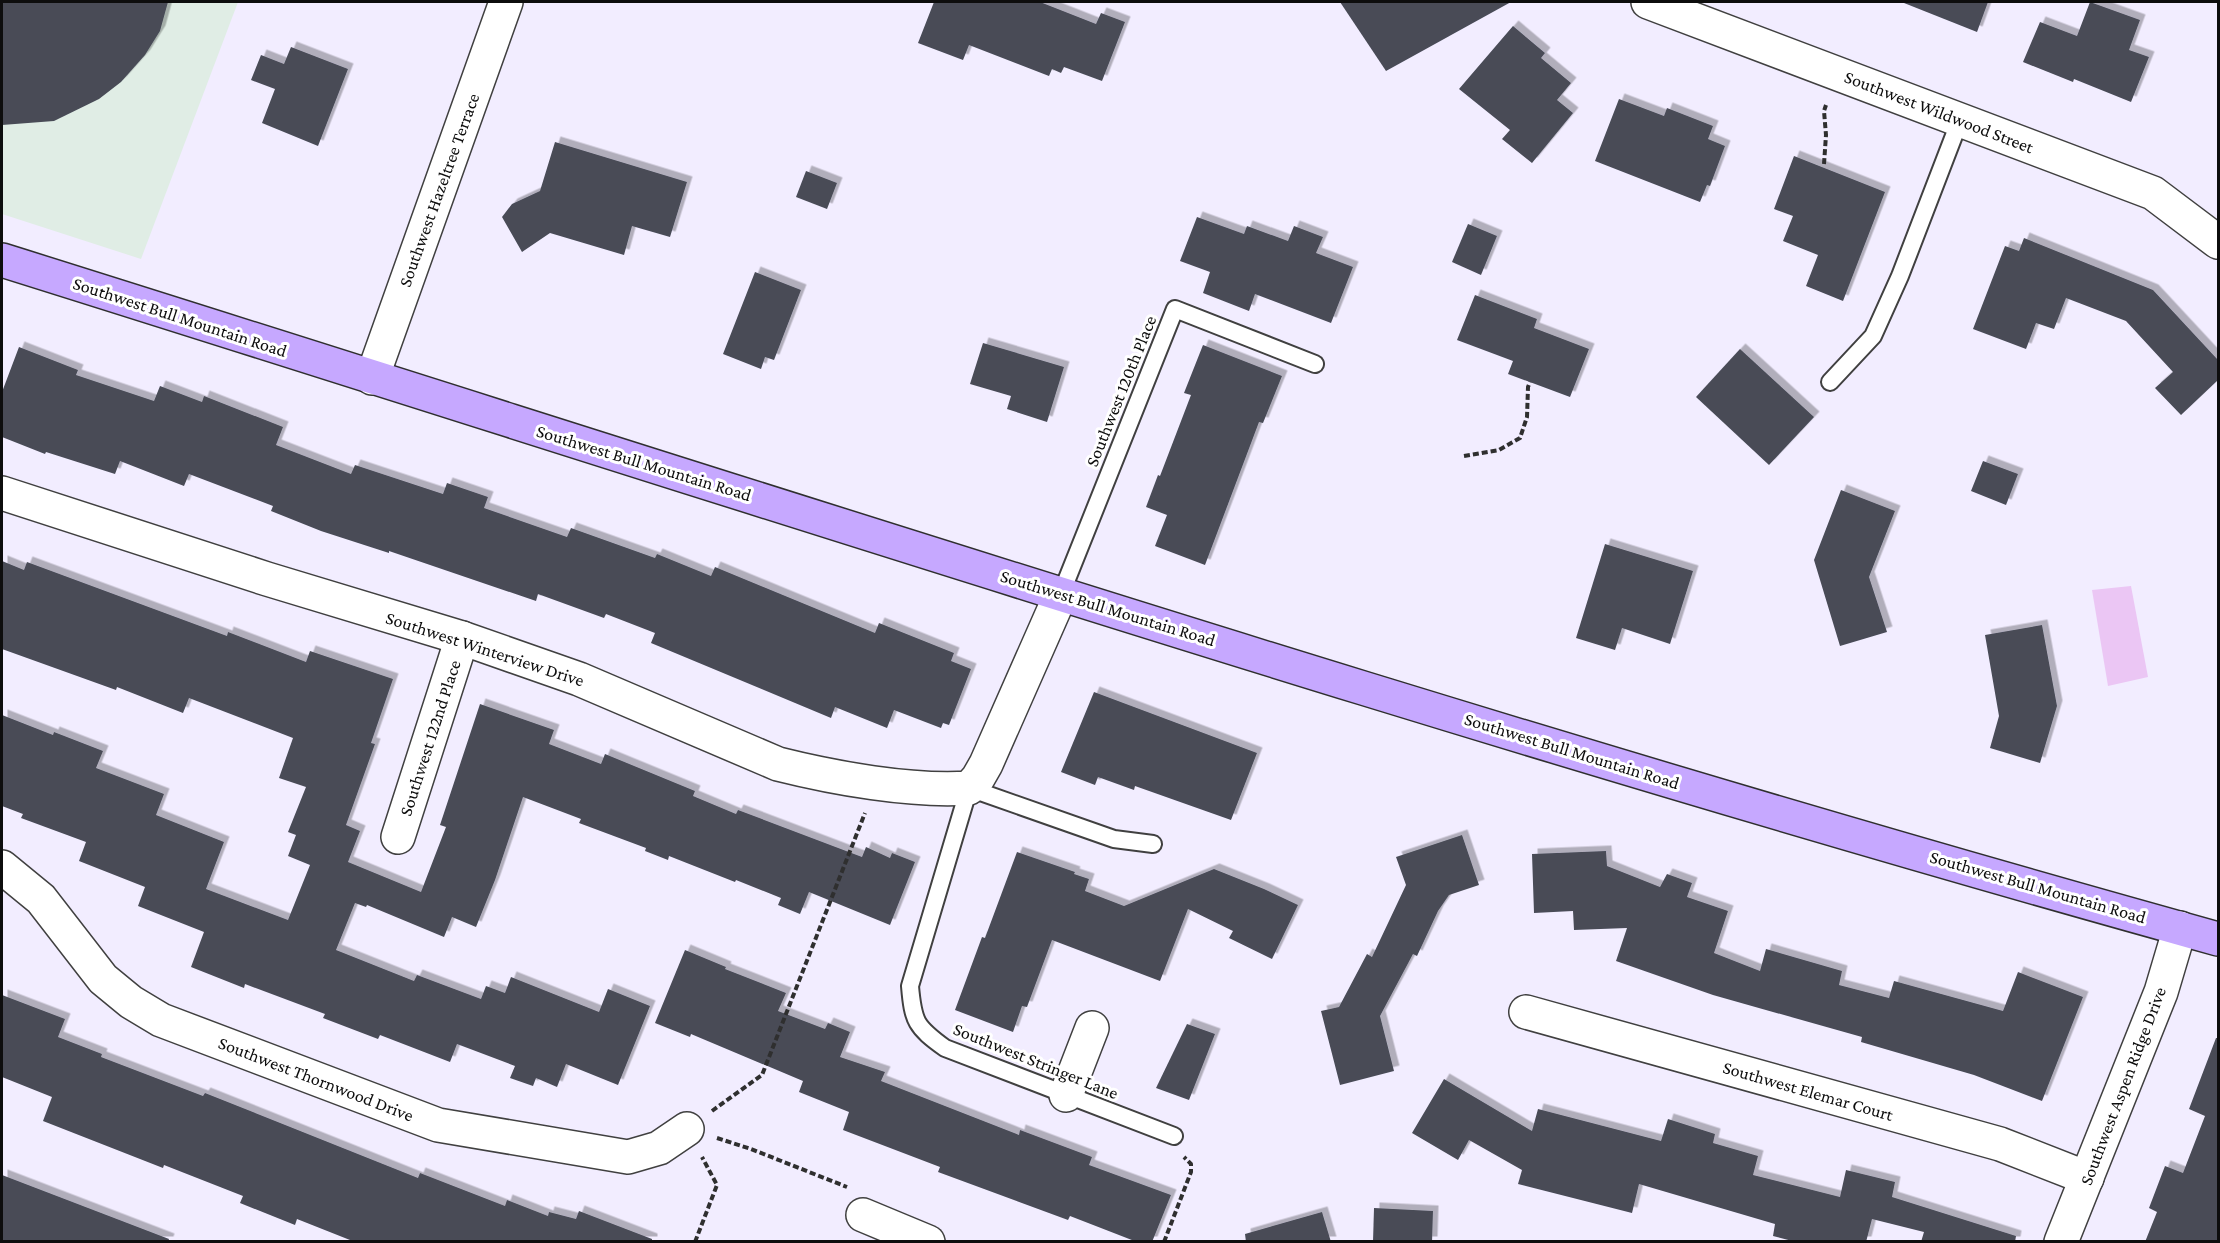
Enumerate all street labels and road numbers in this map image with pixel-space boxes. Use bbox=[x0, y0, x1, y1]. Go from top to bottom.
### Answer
street label: Southwest Wildwood Street bbox=[1842, 67, 2037, 158]
street label: Southwest Hazeltree Terrace bbox=[395, 90, 483, 290]
street label: Southwest Bull Mountain Road bbox=[71, 273, 290, 361]
street label: Southwest 120th Place bbox=[1082, 313, 1160, 469]
street label: Southwest Bull Mountain Road bbox=[534, 421, 754, 505]
street label: Southwest Bull Mountain Road bbox=[998, 566, 1218, 650]
street label: Southwest Winterview Drive bbox=[383, 607, 587, 691]
street label: Southwest 122nd Place bbox=[395, 657, 465, 819]
street label: Southwest Bull Mountain Road bbox=[1462, 709, 1682, 793]
street label: Southwest Bull Mountain Road bbox=[1928, 847, 2149, 928]
street label: Southwest Aspen Ridge Drive bbox=[2076, 984, 2170, 1188]
street label: Southwest Stringer Lane bbox=[951, 1019, 1122, 1103]
street label: Southwest Thornwood Drive bbox=[216, 1033, 416, 1125]
street label: Southwest Elemar Court bbox=[1721, 1057, 1896, 1125]

